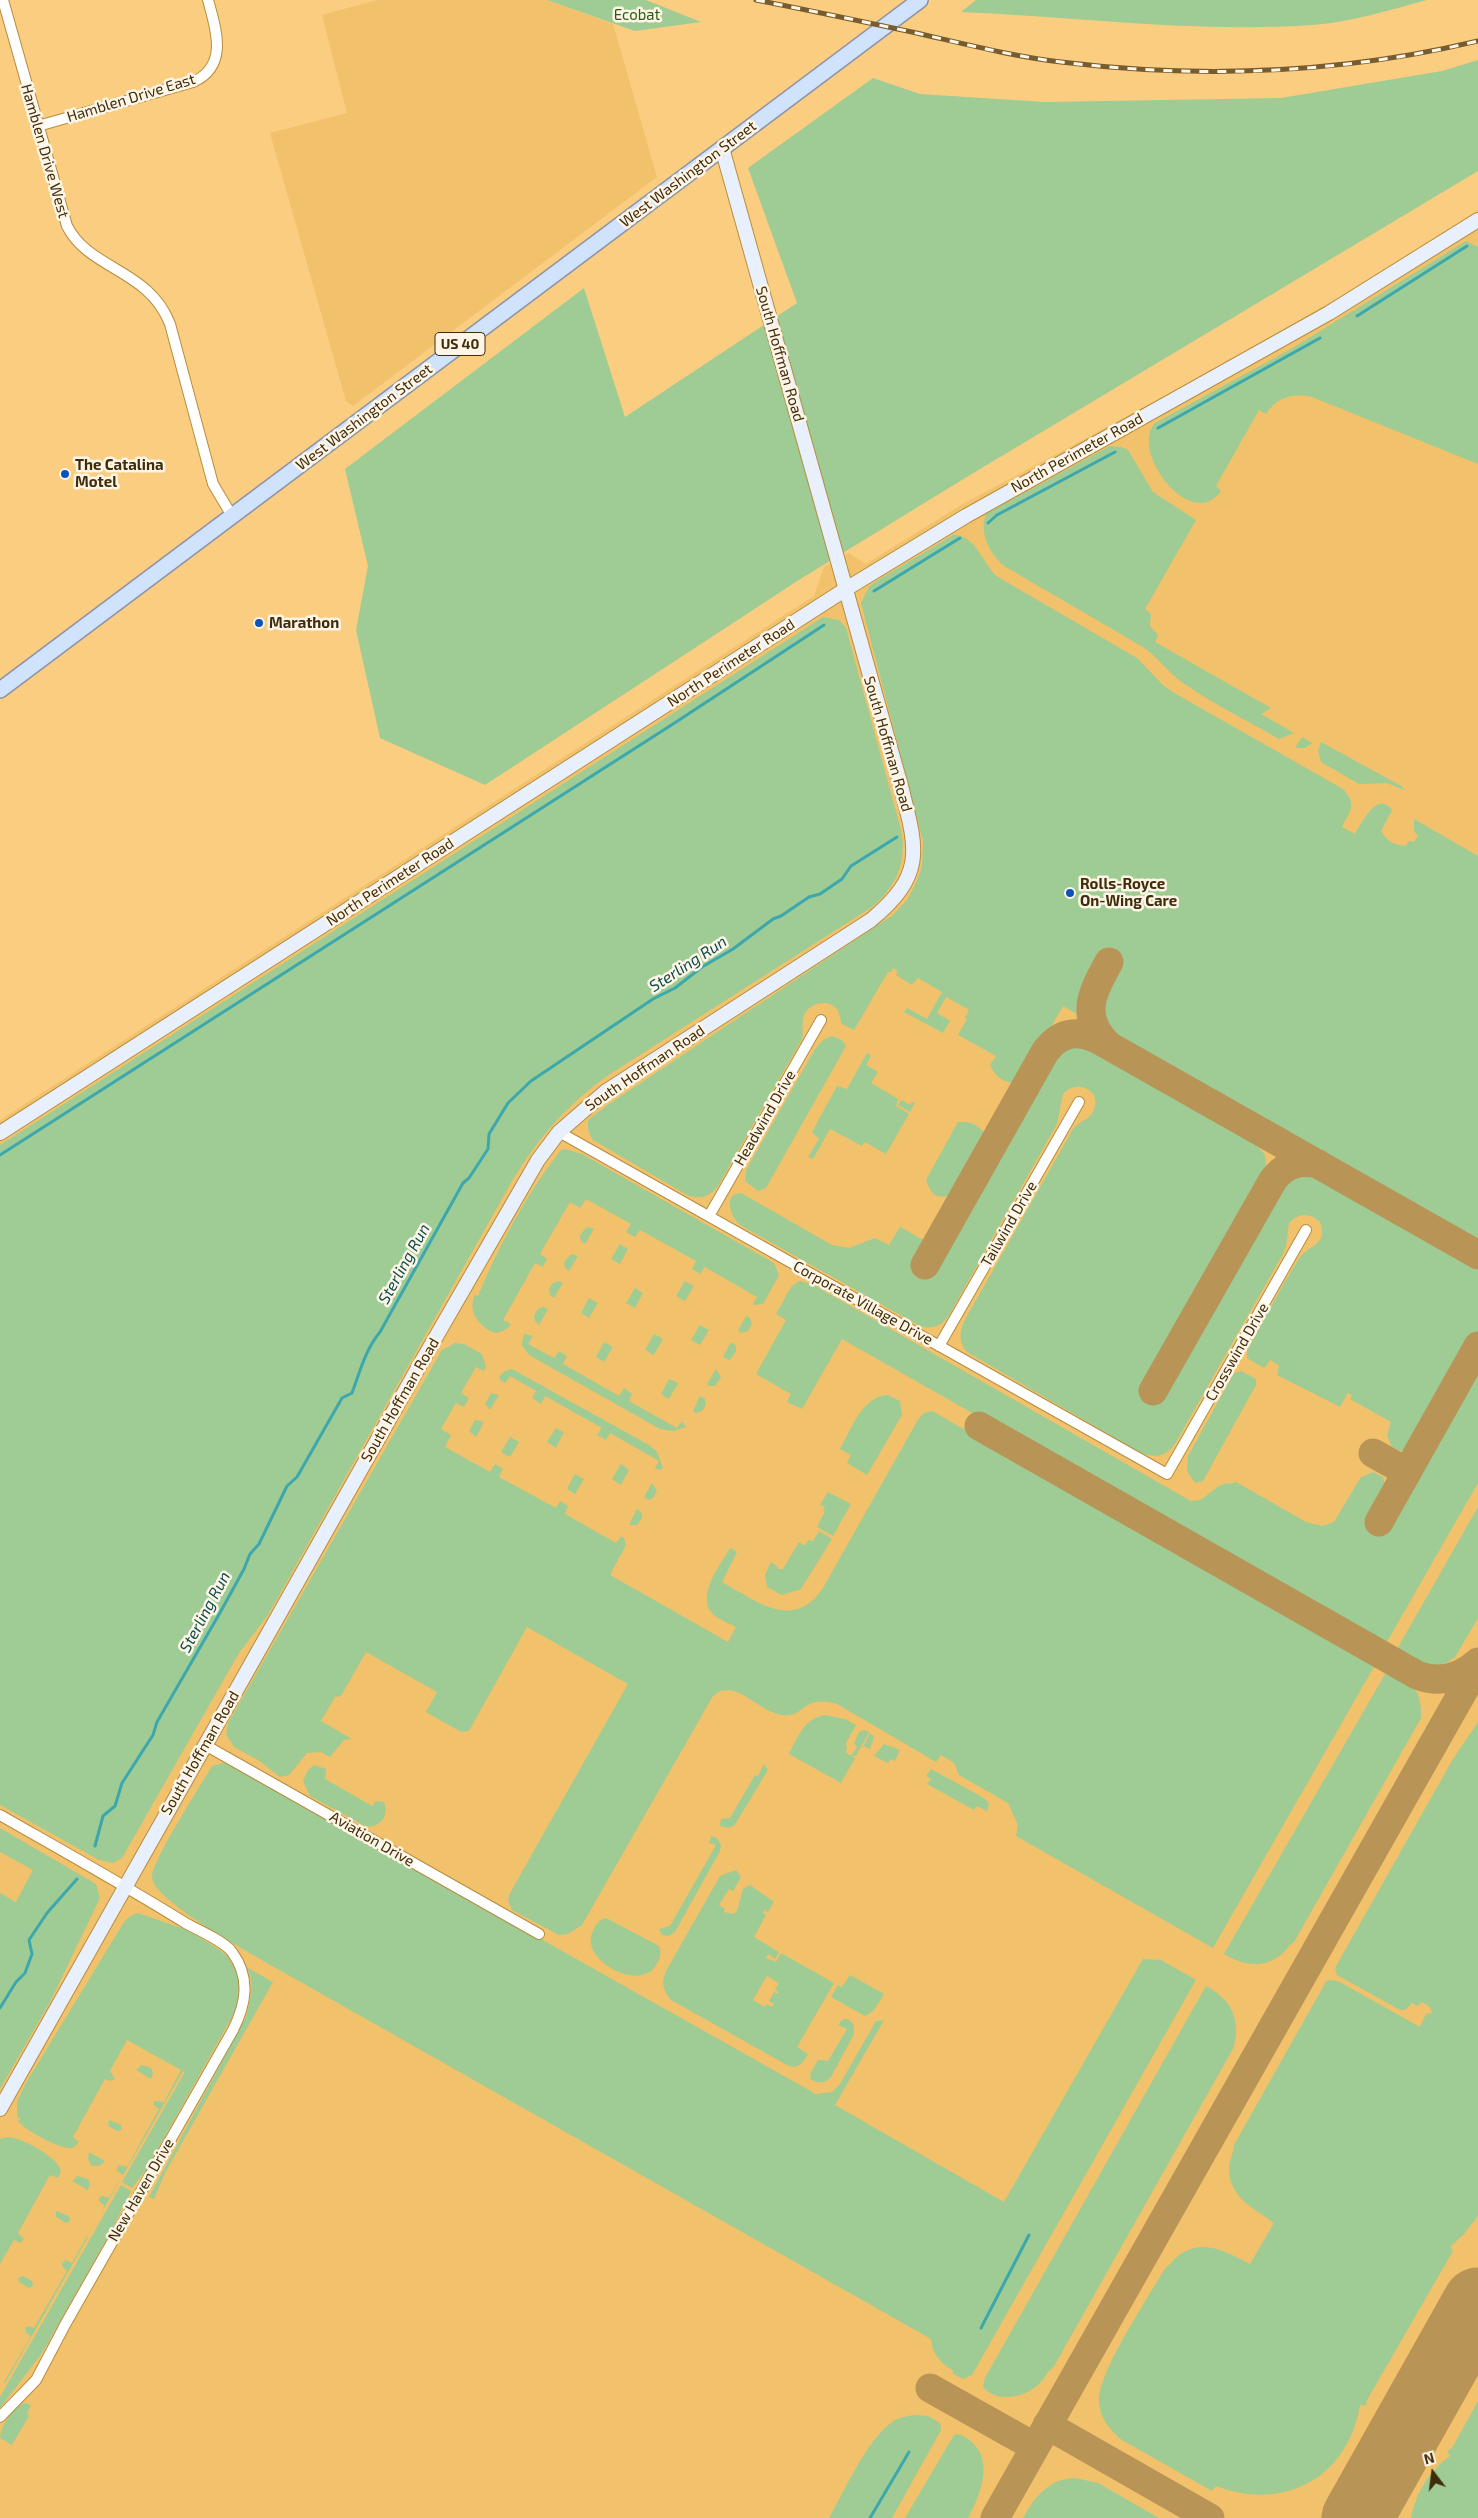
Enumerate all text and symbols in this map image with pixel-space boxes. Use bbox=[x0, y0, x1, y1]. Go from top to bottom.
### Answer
park label: Ecobat bbox=[614, 6, 660, 24]
street label: Hamblen Drive East bbox=[65, 70, 197, 126]
street label: Hamblen Drive West bbox=[17, 82, 73, 220]
street label: West Washington Street bbox=[616, 117, 760, 231]
street label: South Hoffman Road bbox=[752, 284, 808, 424]
road number: US 40 bbox=[435, 332, 485, 356]
street label: West Washington Street bbox=[292, 360, 436, 474]
street label: North Perimeter Road bbox=[1008, 409, 1146, 497]
place label: The Catalina Motel bbox=[75, 456, 163, 491]
marker: The Catalina Motel bbox=[59, 468, 71, 480]
place label: Marathon bbox=[269, 614, 339, 632]
street label: North Perimeter Road bbox=[664, 615, 798, 711]
marker: Marathon bbox=[253, 617, 265, 629]
street label: South Hoffman Road bbox=[860, 674, 916, 814]
street label: North Perimeter Road bbox=[323, 834, 457, 930]
place label: Rolls-Royce On-Wing Care bbox=[1080, 875, 1177, 910]
marker: Rolls-Royce On-Wing Care bbox=[1064, 887, 1076, 899]
water label: Sterling Run bbox=[646, 932, 730, 996]
street label: South Hoffman Road bbox=[582, 1021, 708, 1115]
street label: Headwind Drive bbox=[730, 1067, 800, 1169]
street label: Tailwind Drive bbox=[977, 1178, 1041, 1270]
water label: Sterling Run bbox=[374, 1221, 434, 1307]
street label: Corporate Village Drive bbox=[790, 1257, 936, 1349]
street label: Crosswind Drive bbox=[1202, 1300, 1272, 1404]
street label: South Hoffman Road bbox=[357, 1335, 443, 1465]
water label: Sterling Run bbox=[176, 1568, 234, 1656]
street label: South Hoffman Road bbox=[157, 1688, 243, 1818]
street label: Aviation Drive bbox=[327, 1808, 417, 1870]
street label: New Haven Drive bbox=[104, 2135, 178, 2245]
north arrow bbox=[1408, 2448, 1458, 2498]
text: N bbox=[1422, 2449, 1436, 2468]

